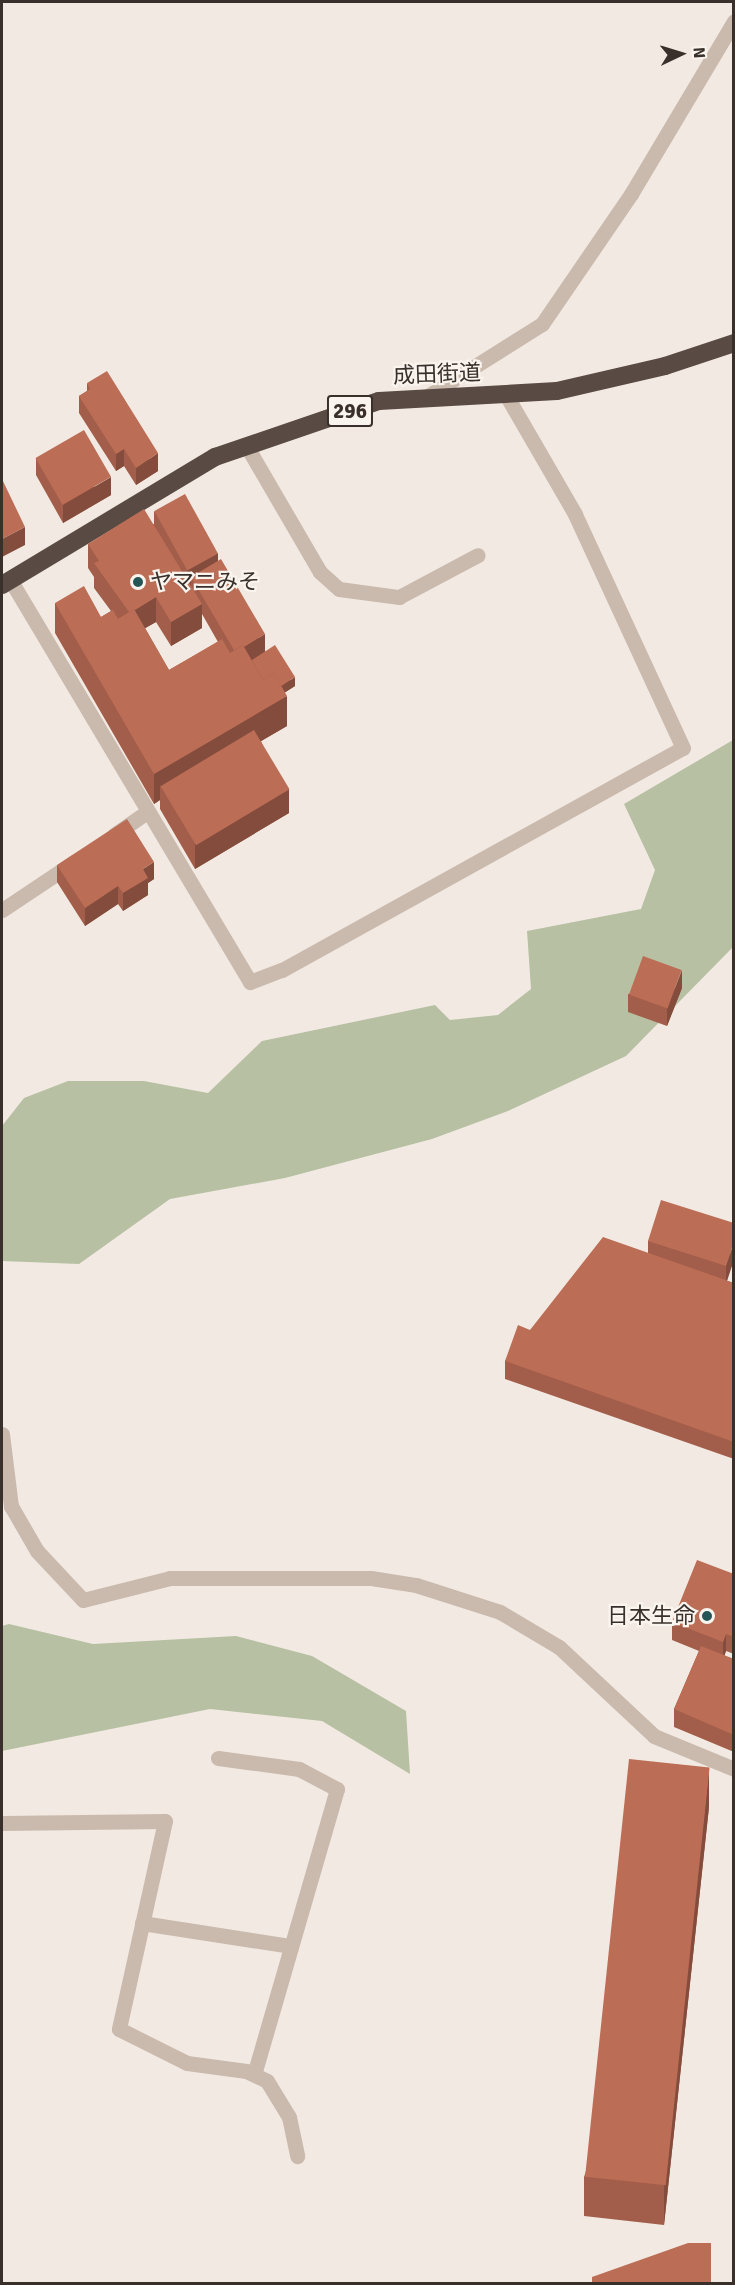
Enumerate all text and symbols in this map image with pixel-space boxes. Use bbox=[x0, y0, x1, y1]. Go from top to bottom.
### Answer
north arrow bbox=[651, 24, 711, 84]
text: N bbox=[689, 46, 709, 59]
street label: 成田街道 bbox=[393, 359, 481, 389]
road number: 296 bbox=[326, 393, 374, 429]
place label: ヤマニみそ bbox=[150, 569, 260, 595]
marker: ヤマニみそ bbox=[131, 575, 145, 589]
place label: 日本生命 bbox=[607, 1603, 695, 1629]
marker: 日本生命 bbox=[700, 1609, 714, 1623]

